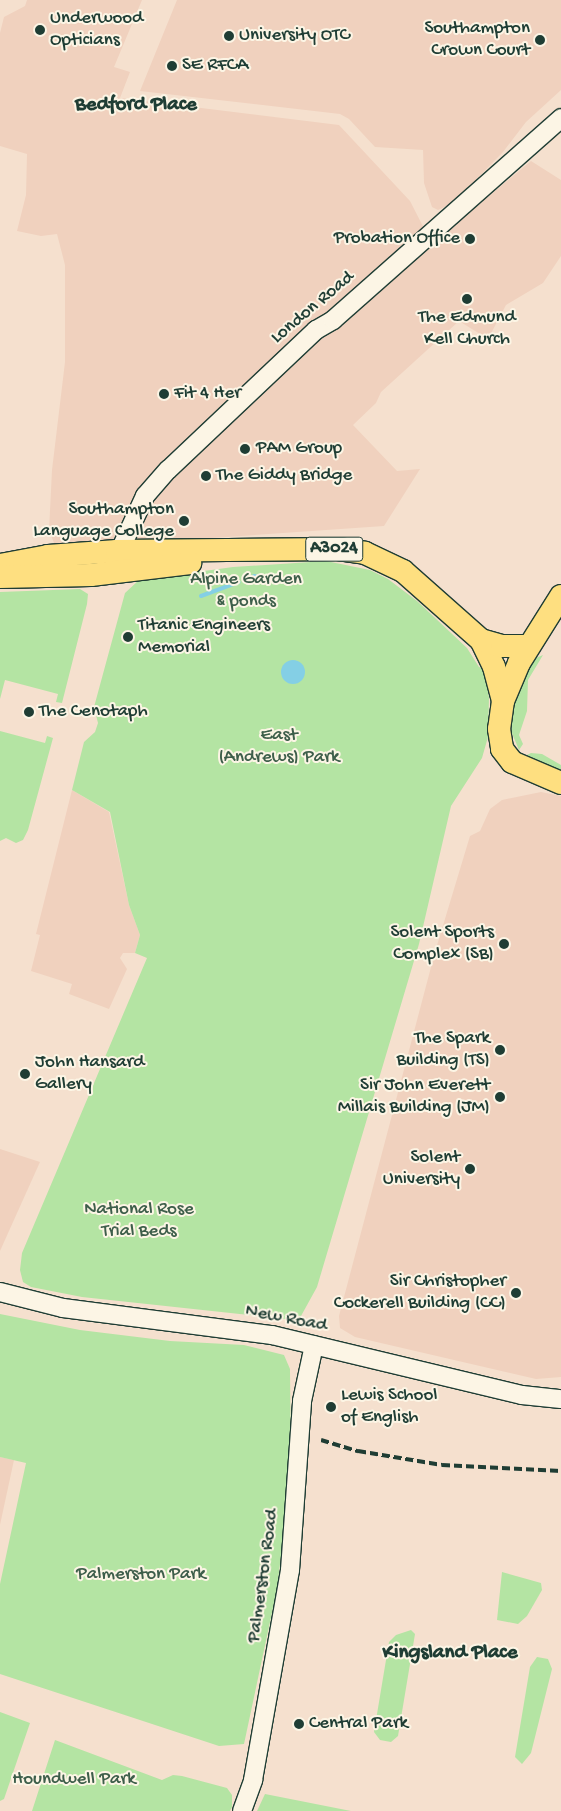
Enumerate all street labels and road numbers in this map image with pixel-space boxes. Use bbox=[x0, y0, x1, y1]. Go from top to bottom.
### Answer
street label: London Road bbox=[267, 267, 359, 349]
road number: A3024 bbox=[304, 534, 364, 564]
street label: New Road bbox=[243, 1300, 329, 1338]
street label: Palmerston Road bbox=[243, 1508, 285, 1644]

